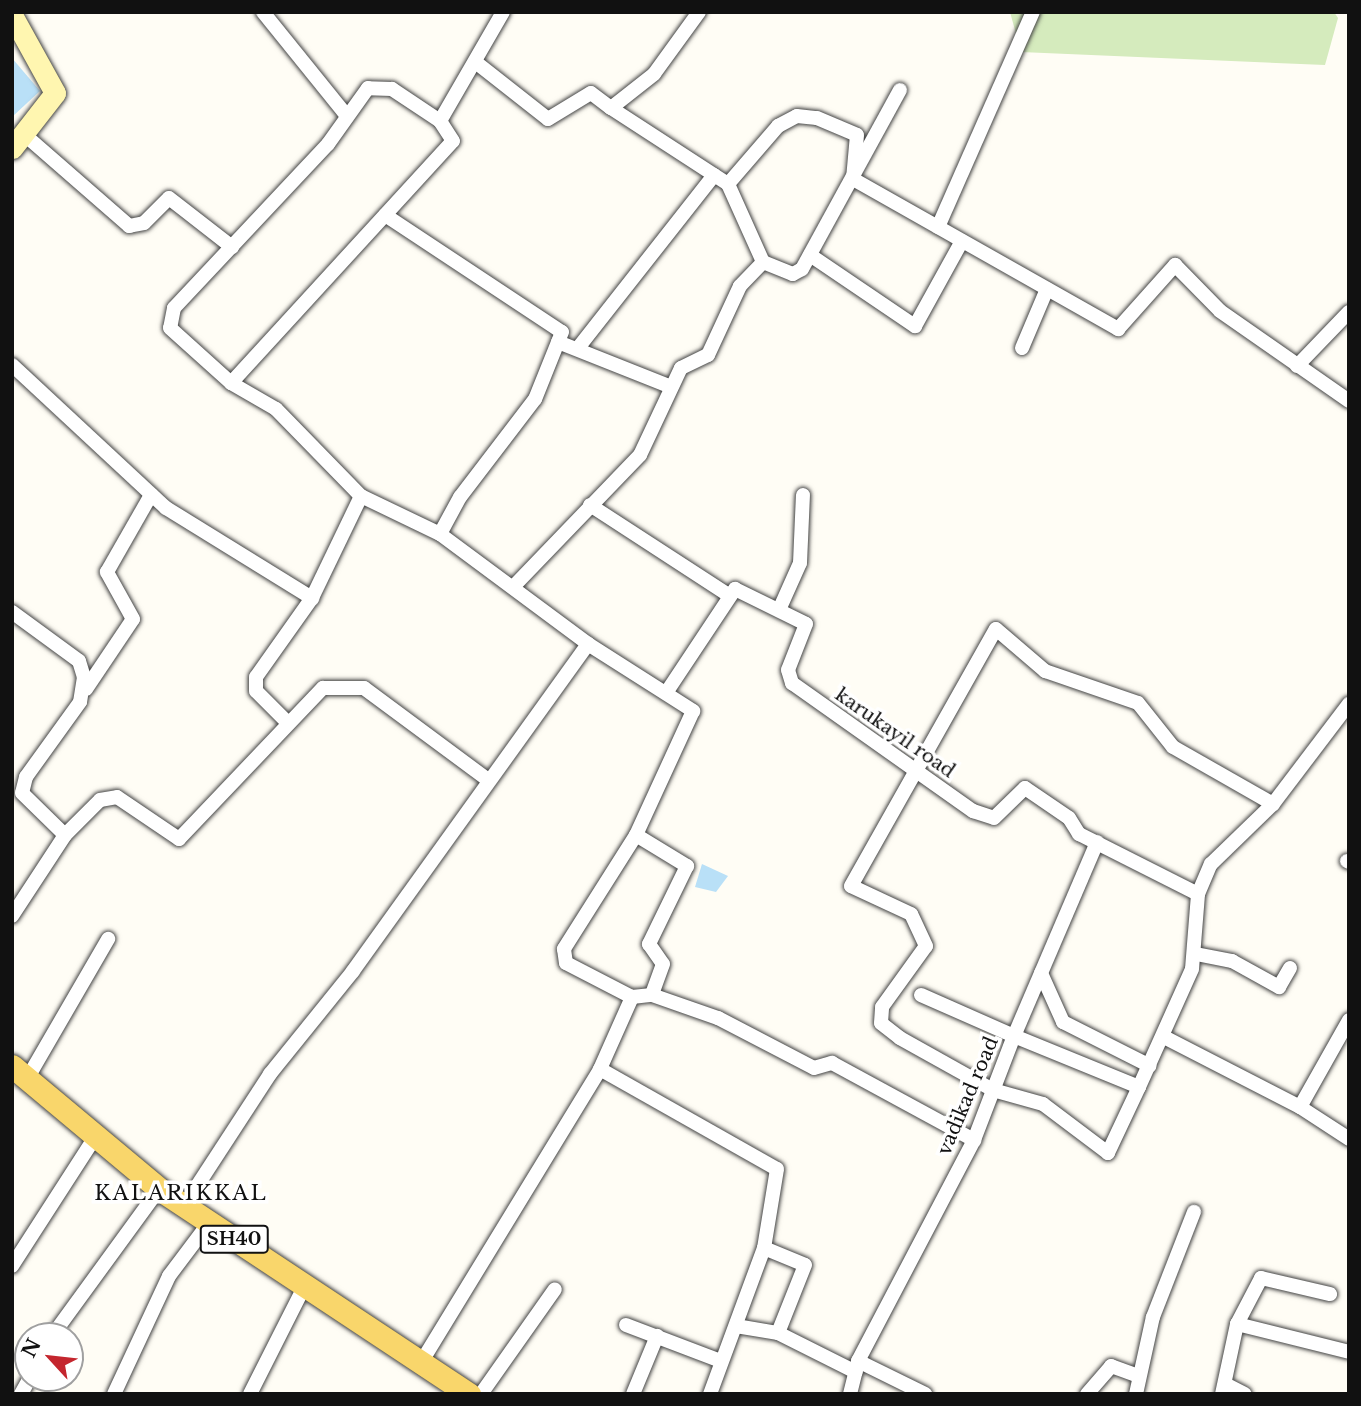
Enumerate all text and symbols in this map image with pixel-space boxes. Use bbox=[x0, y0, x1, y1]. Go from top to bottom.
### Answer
street label: karukayil road bbox=[831, 683, 959, 783]
street label: vadikad road bbox=[933, 1033, 1003, 1159]
district label: KALARIKKAL bbox=[95, 1180, 267, 1206]
road number: SH40 bbox=[199, 1224, 269, 1254]
north arrow bbox=[14, 1322, 84, 1392]
text: N bbox=[17, 1335, 46, 1361]

